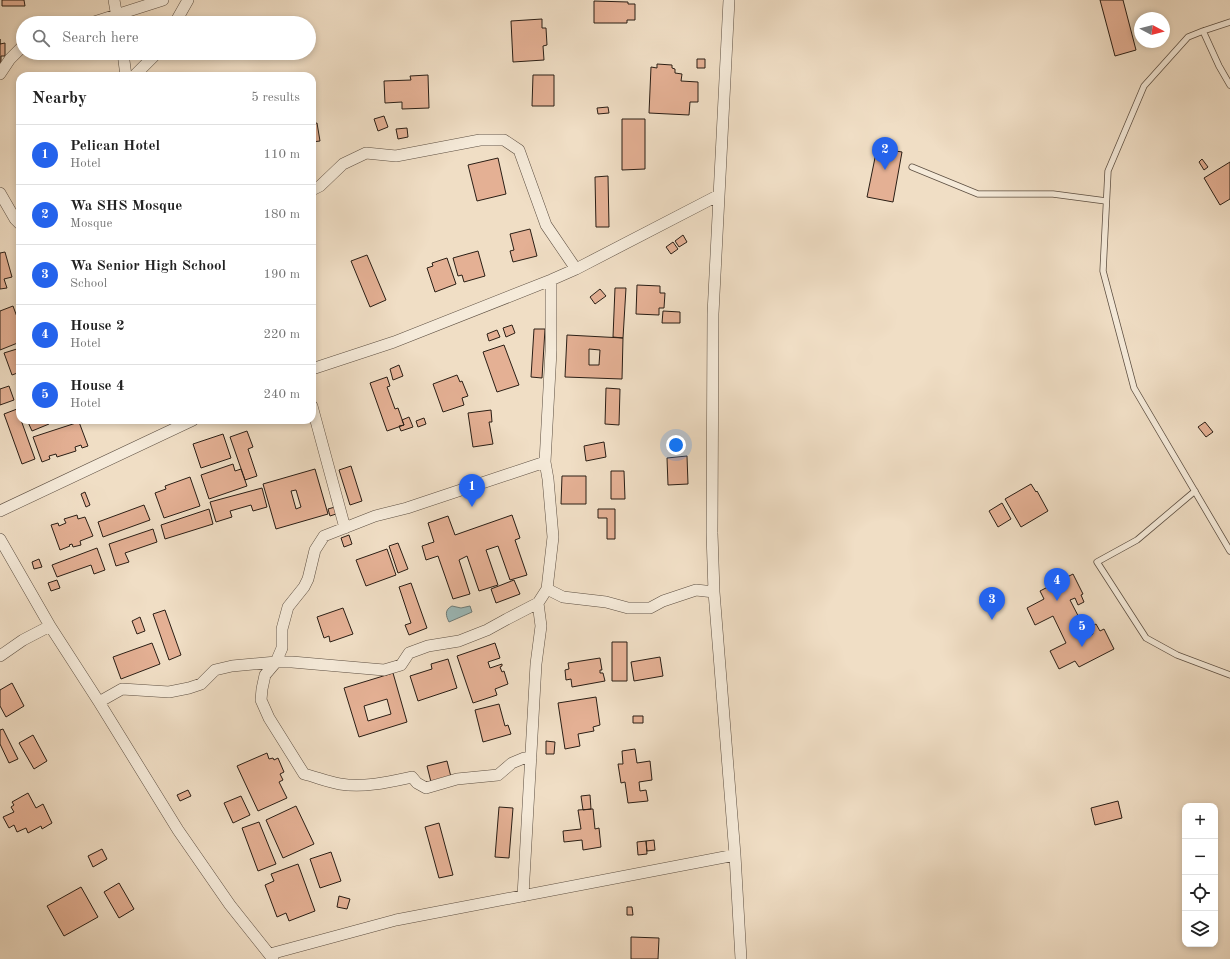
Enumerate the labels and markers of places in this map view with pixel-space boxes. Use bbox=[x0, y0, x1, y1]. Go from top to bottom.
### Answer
pin: 2 bbox=[872, 137, 898, 170]
pin: 1 bbox=[459, 474, 485, 507]
pin: 4 bbox=[1044, 568, 1070, 601]
pin: 3 bbox=[979, 587, 1005, 620]
pin: 5 bbox=[1069, 614, 1095, 647]

